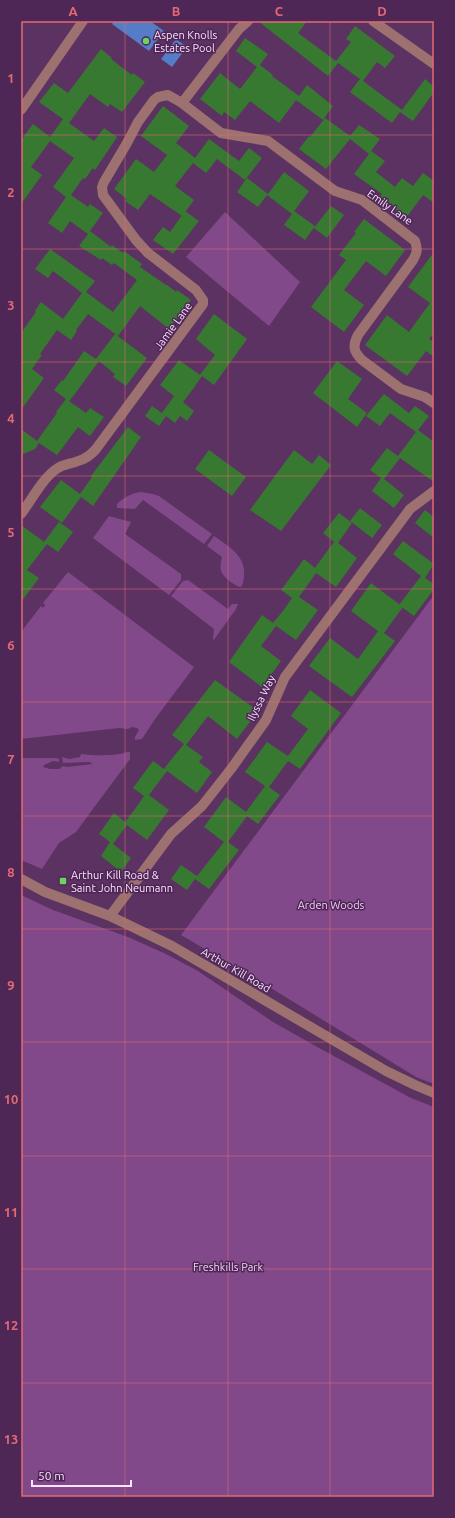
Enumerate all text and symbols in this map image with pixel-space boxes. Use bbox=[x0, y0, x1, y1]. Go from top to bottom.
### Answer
text: A bbox=[68, 4, 78, 18]
text: B bbox=[172, 4, 181, 18]
text: C bbox=[275, 4, 284, 18]
text: D bbox=[377, 4, 387, 18]
place label: Aspen Knolls Estates Pool bbox=[154, 29, 218, 54]
marker: Aspen Knolls Estates Pool bbox=[141, 36, 151, 46]
text: 1 bbox=[7, 71, 15, 85]
text: 2 bbox=[7, 185, 15, 199]
street label: Emily Lane bbox=[365, 187, 415, 227]
text: 3 bbox=[7, 298, 15, 312]
street label: Jamie Lane bbox=[152, 300, 194, 352]
text: 4 bbox=[7, 411, 15, 425]
text: 5 bbox=[7, 525, 15, 539]
text: 6 bbox=[7, 638, 15, 652]
street label: Ilyssa Way bbox=[245, 672, 278, 723]
text: 7 bbox=[7, 752, 15, 766]
text: 8 bbox=[7, 865, 15, 879]
place label: Arthur Kill Road & Saint John Neumann bbox=[71, 869, 173, 894]
marker: Arthur Kill Road & Saint John Neumann bbox=[58, 876, 68, 886]
park label: Arden Woods bbox=[298, 899, 365, 911]
street label: Arthur Kill Road bbox=[199, 945, 273, 995]
text: 9 bbox=[7, 978, 15, 992]
text: 10 bbox=[4, 1092, 18, 1106]
text: 11 bbox=[4, 1205, 18, 1219]
park label: Freshkills Park bbox=[193, 1261, 263, 1273]
text: 12 bbox=[4, 1318, 18, 1332]
text: 13 bbox=[4, 1432, 18, 1446]
scale bar bbox=[32, 1462, 131, 1488]
text: 50 m bbox=[38, 1469, 65, 1482]

